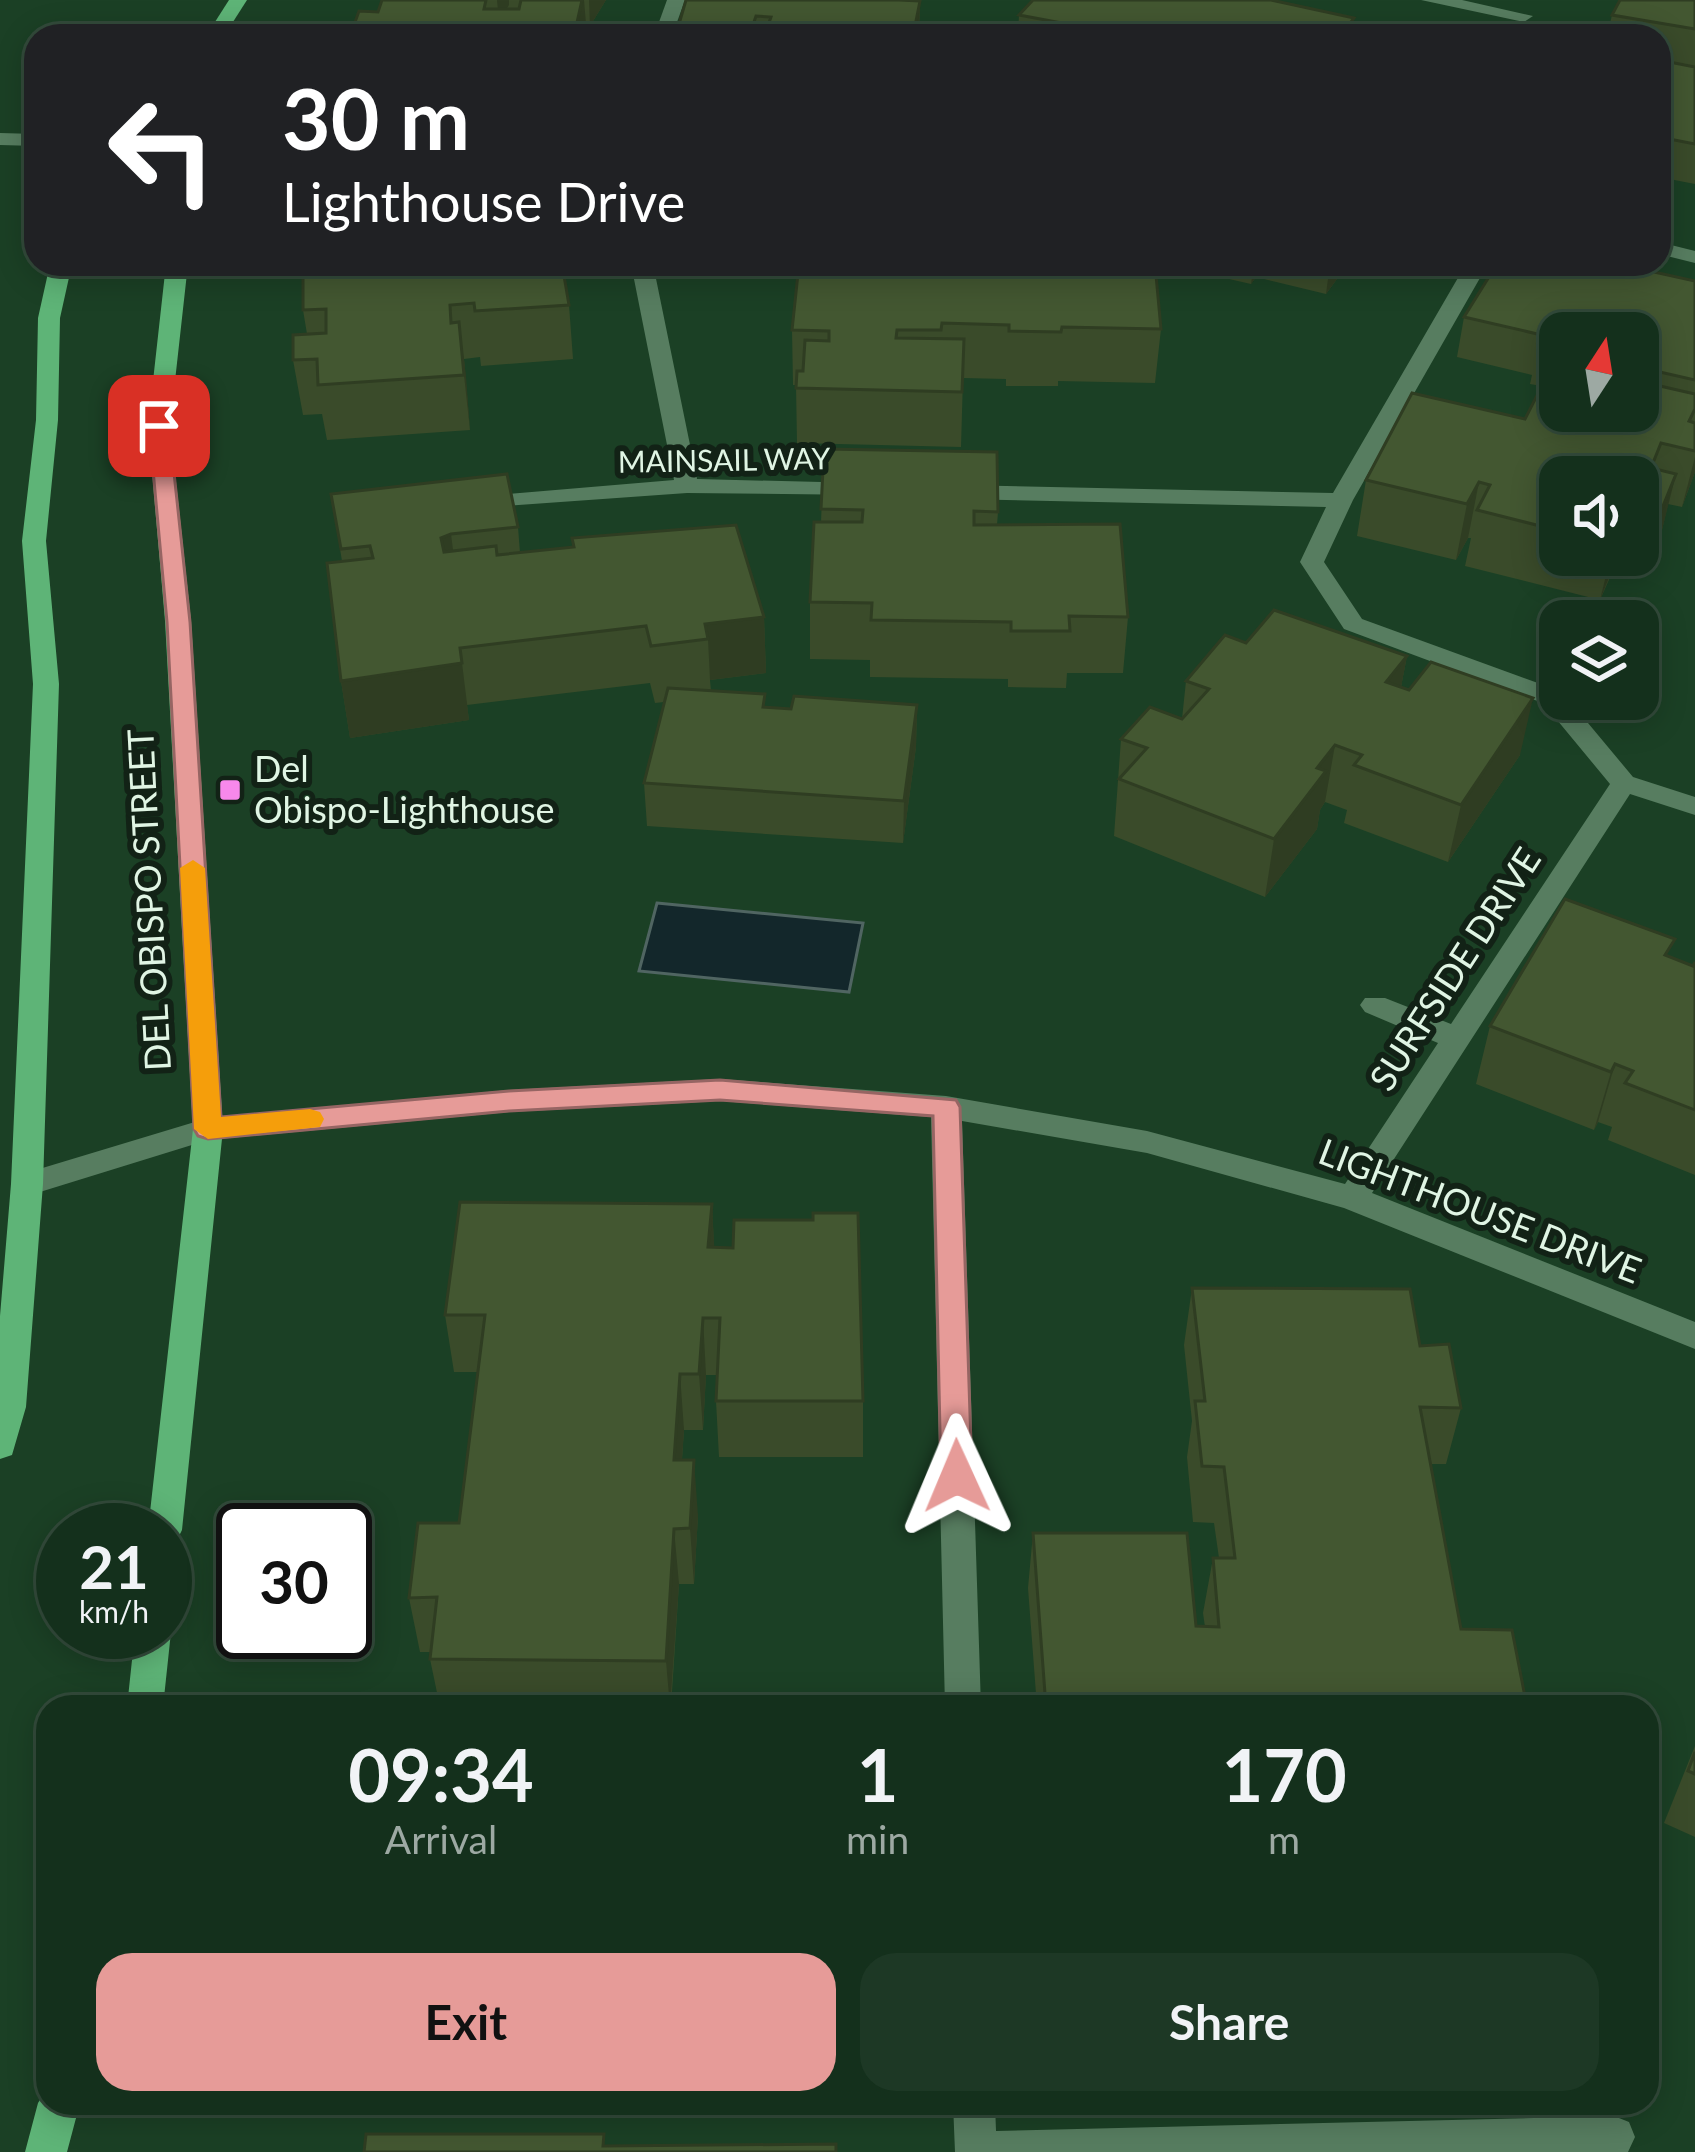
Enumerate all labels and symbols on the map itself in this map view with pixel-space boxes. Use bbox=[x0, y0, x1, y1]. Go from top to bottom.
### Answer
north arrow bbox=[1539, 312, 1659, 432]
pin bbox=[108, 375, 210, 477]
street label: MAINSAIL WAY bbox=[617, 439, 831, 479]
street label: DEL OBISPO STREET bbox=[117, 728, 179, 1072]
place label: Del Obispo-Lighthouse bbox=[254, 746, 555, 831]
marker: Del Obispo-Lighthouse bbox=[217, 777, 243, 803]
street label: SURFSIDE DRIVE bbox=[1359, 839, 1549, 1098]
street label: LIGHTHOUSE DRIVE bbox=[1313, 1128, 1647, 1292]
position arrow bbox=[894, 1413, 1020, 1539]
speed limit sign: 30 bbox=[216, 1503, 372, 1659]

